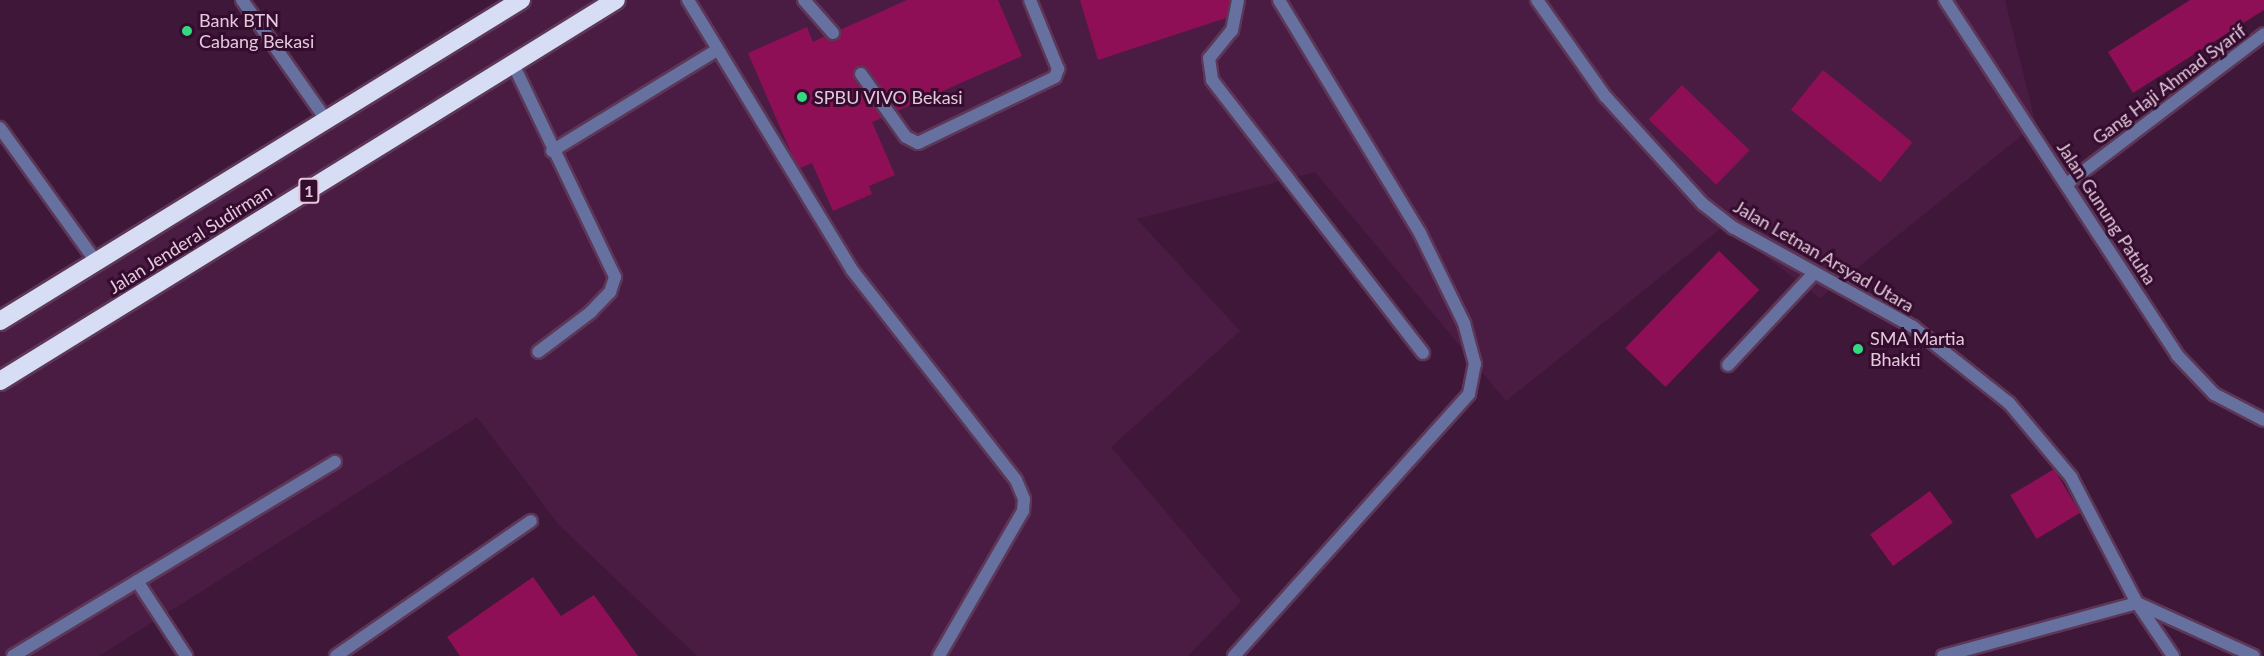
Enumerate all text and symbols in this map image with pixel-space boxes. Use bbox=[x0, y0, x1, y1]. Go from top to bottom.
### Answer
place label: Bank BTN Cabang Bekasi bbox=[199, 10, 314, 52]
street label: Gang Haji Ahmad Syarif bbox=[2088, 19, 2250, 149]
marker: Bank BTN Cabang Bekasi bbox=[180, 24, 194, 38]
place label: SPBU VIVO Bekasi bbox=[814, 86, 963, 108]
marker: SPBU VIVO Bekasi bbox=[795, 90, 809, 104]
street label: Jalan Gunung Patuha bbox=[2053, 138, 2161, 288]
road number: 1 bbox=[297, 178, 321, 204]
street label: Jalan Jenderal Sudirman bbox=[104, 180, 276, 298]
street label: Jalan Letnan Arsyad Utara bbox=[1730, 195, 1918, 317]
place label: SMA Martia Bhakti bbox=[1870, 328, 1965, 370]
marker: SMA Martia Bhakti bbox=[1851, 342, 1865, 356]

